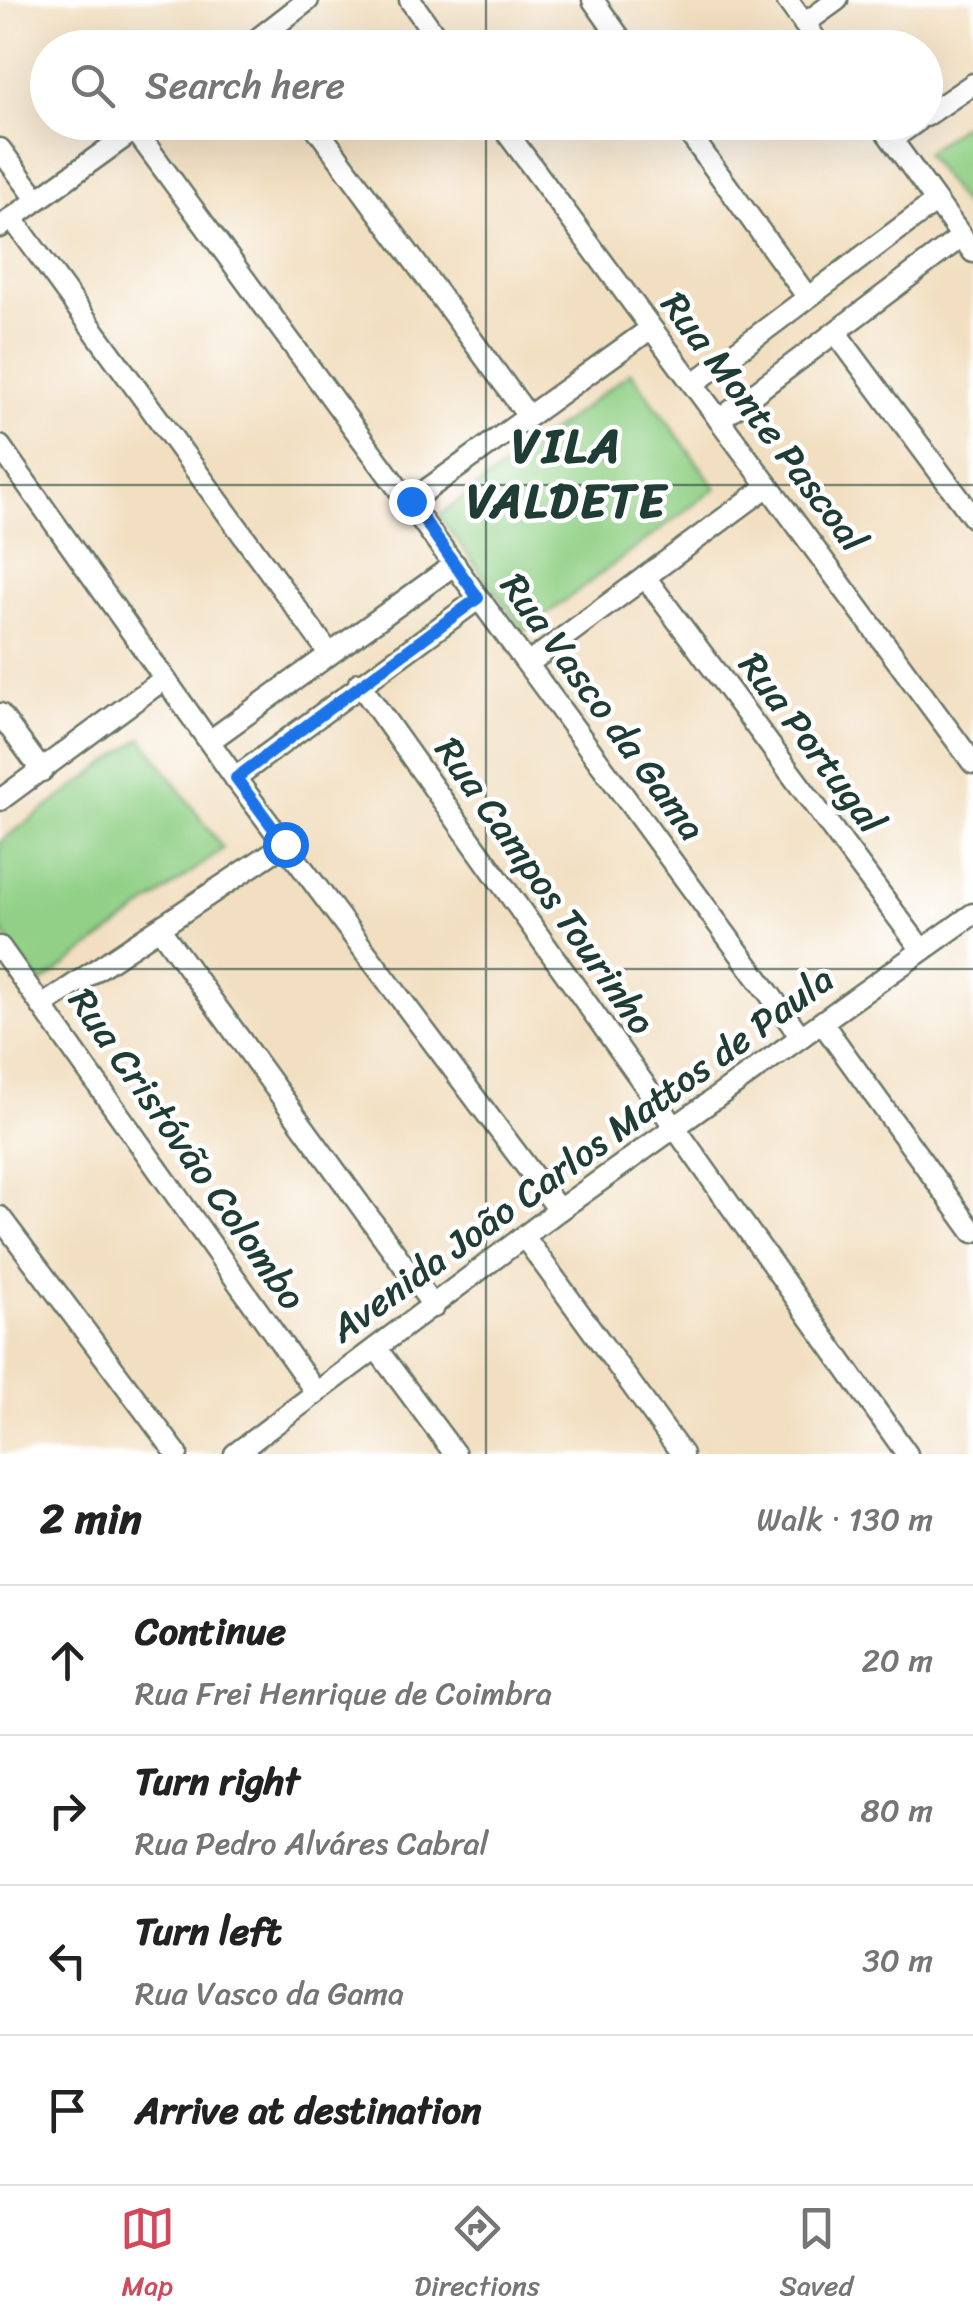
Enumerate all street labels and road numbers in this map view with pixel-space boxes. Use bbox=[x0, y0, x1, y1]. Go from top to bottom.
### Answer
street label: Rua Monte Pascoal bbox=[643, 276, 886, 569]
street label: Rua Vasco da Gama bbox=[482, 558, 724, 856]
street label: Rua Portugal bbox=[720, 637, 904, 850]
street label: Rua Campos Tourinho bbox=[417, 722, 673, 1050]
street label: Avenida João Carlos Mattos de Paula bbox=[314, 947, 849, 1361]
street label: Rua Cristóvão Colombo bbox=[50, 973, 324, 1325]

